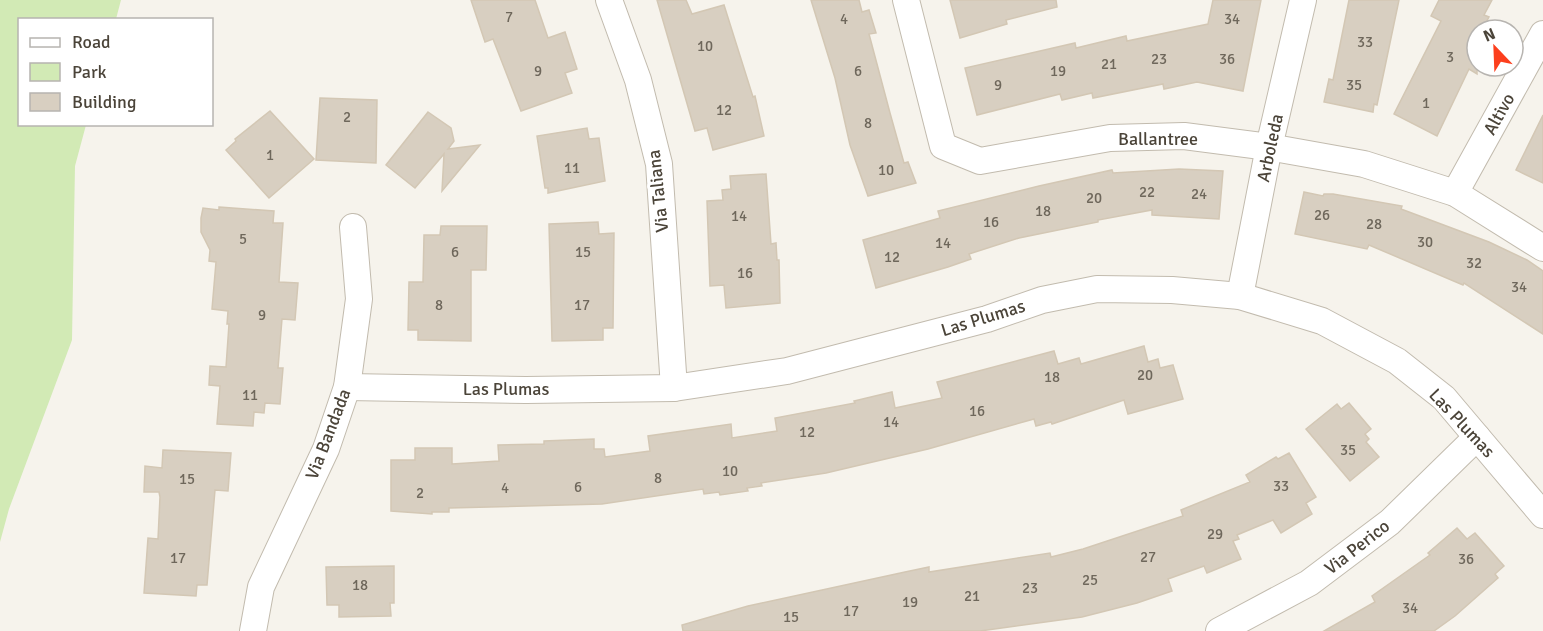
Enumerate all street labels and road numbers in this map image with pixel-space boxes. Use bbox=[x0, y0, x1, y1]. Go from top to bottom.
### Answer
street label: Altivo bbox=[1479, 89, 1519, 139]
street label: Arboleda bbox=[1252, 112, 1288, 184]
street label: Ballantree bbox=[1118, 128, 1198, 150]
street label: Via Taliana bbox=[643, 149, 673, 233]
street label: Las Plumas bbox=[938, 295, 1028, 341]
street label: Las Plumas bbox=[463, 378, 549, 400]
street label: Las Plumas bbox=[1424, 384, 1500, 462]
street label: Via Bandada bbox=[301, 386, 355, 482]
street label: Via Perico bbox=[1320, 515, 1394, 579]

